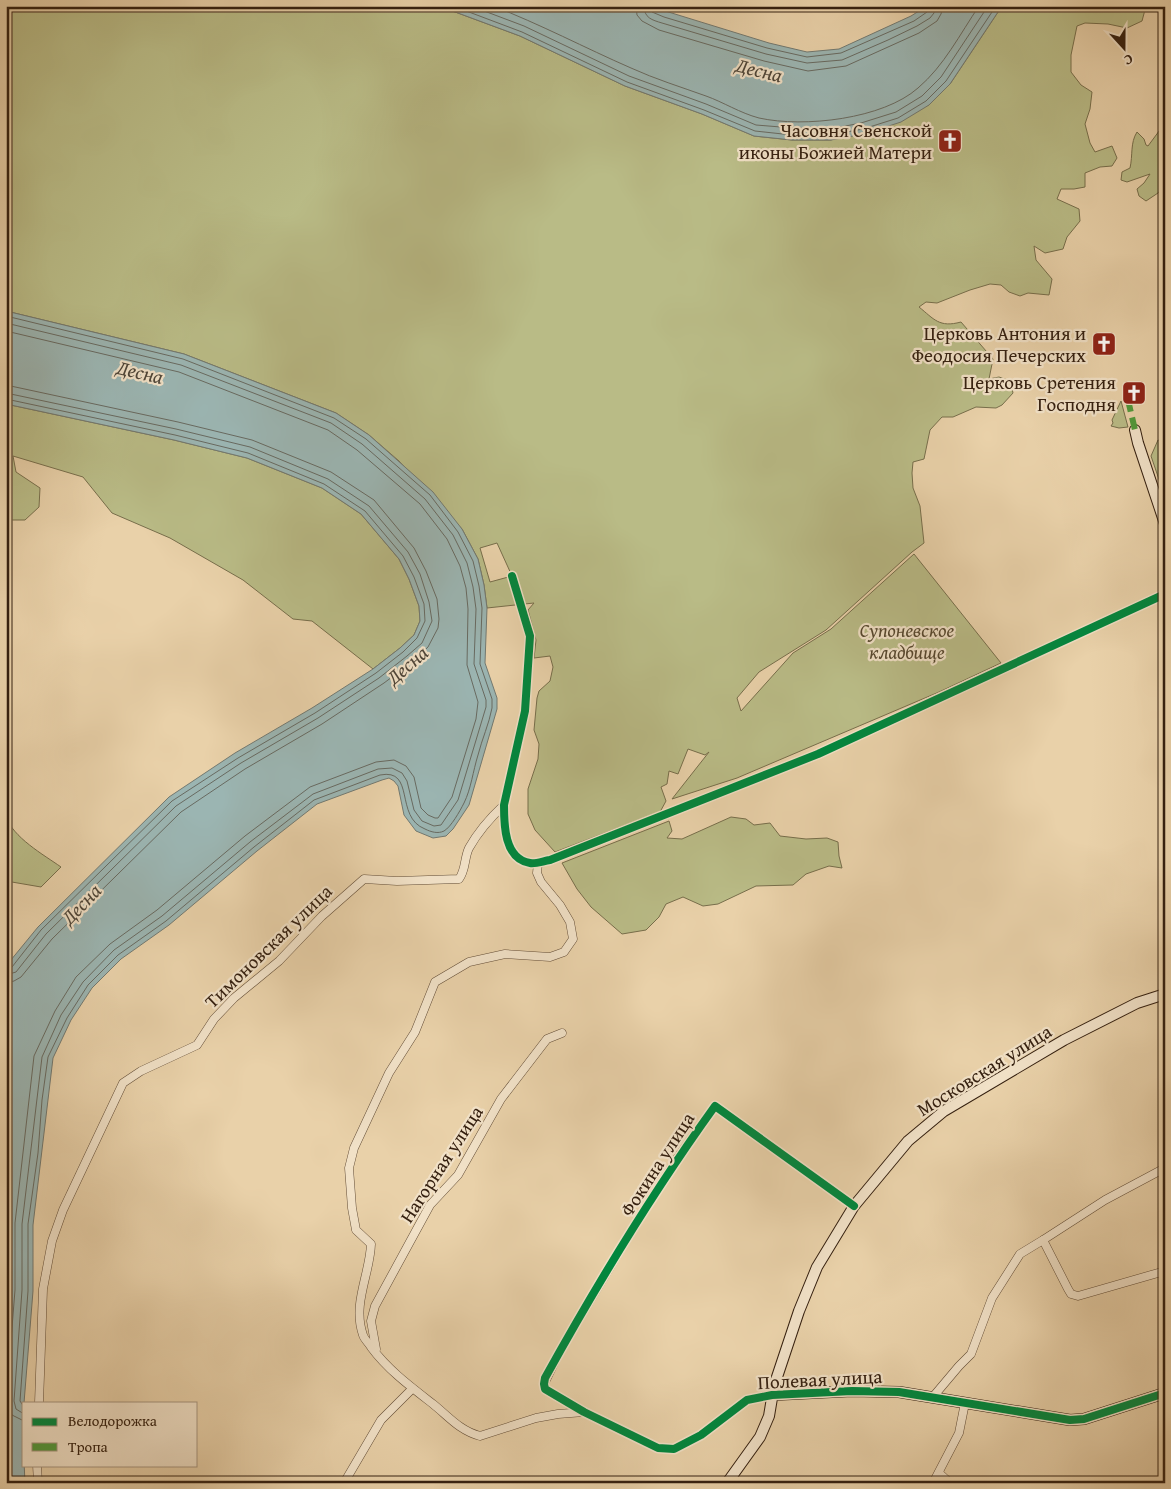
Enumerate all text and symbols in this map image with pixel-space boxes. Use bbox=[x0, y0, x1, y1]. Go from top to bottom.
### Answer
north arrow bbox=[1098, 22, 1148, 72]
text: С bbox=[1121, 49, 1136, 71]
water label: Десна bbox=[732, 50, 786, 89]
place label: Часовня Свенской иконы Божией Матери bbox=[739, 116, 932, 166]
church icon: Часовня Свенской иконы Божией Матери bbox=[937, 128, 963, 154]
place label: Церковь Антония и Феодосия Печерских bbox=[912, 319, 1086, 369]
church icon: Церковь Антония и Феодосия Печерских bbox=[1091, 331, 1117, 357]
water label: Десна bbox=[113, 352, 167, 391]
place label: Церковь Сретения Господня bbox=[963, 368, 1116, 418]
church icon: Церковь Сретения Господня bbox=[1121, 380, 1147, 406]
park label: Супоневское кладбище bbox=[860, 616, 954, 666]
water label: Десна bbox=[379, 638, 435, 692]
water label: Десна bbox=[53, 876, 108, 931]
street label: Тимоновская улица bbox=[198, 878, 338, 1014]
street label: Московская улица bbox=[911, 1017, 1057, 1123]
street label: Нагорная улица bbox=[393, 1100, 489, 1228]
street label: Фокина улица bbox=[613, 1107, 701, 1221]
street label: Полевая улица bbox=[757, 1362, 883, 1396]
legend bbox=[22, 1402, 198, 1466]
text: Велодорожка bbox=[68, 1410, 158, 1431]
text: Тропа bbox=[68, 1436, 109, 1457]

